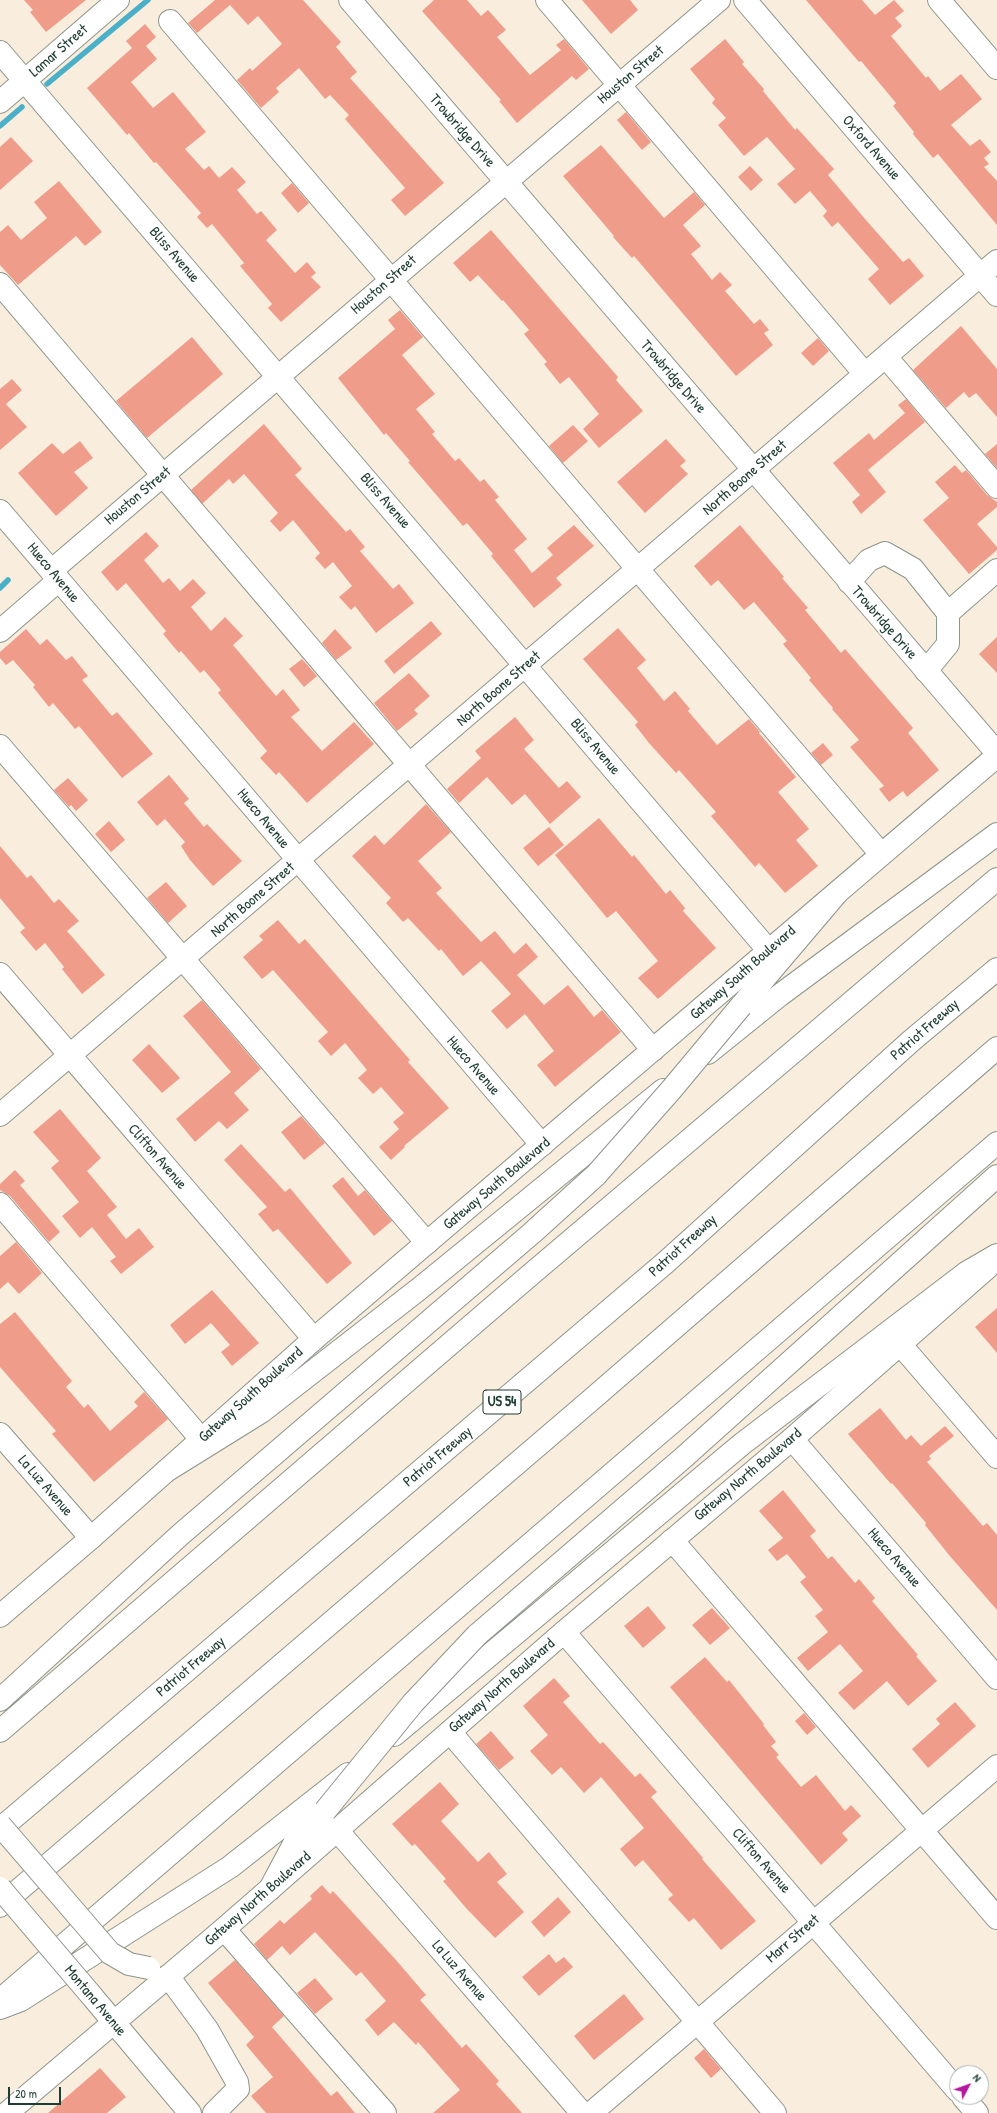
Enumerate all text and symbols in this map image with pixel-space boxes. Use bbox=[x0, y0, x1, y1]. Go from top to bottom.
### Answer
street label: Lamar Street bbox=[26, 21, 92, 81]
street label: Houston Street bbox=[594, 42, 668, 108]
street label: Trowbridge Drive bbox=[425, 91, 499, 171]
street label: Oxford Avenue bbox=[838, 112, 904, 184]
street label: Bliss Avenue bbox=[145, 223, 203, 287]
street label: Houston Street bbox=[347, 252, 421, 318]
street label: Trowbridge Drive bbox=[636, 337, 710, 417]
street label: North Boone Street bbox=[699, 437, 791, 519]
street label: Houston Street bbox=[101, 463, 175, 529]
street label: Bliss Avenue bbox=[356, 469, 414, 533]
street label: Hueco Avenue bbox=[23, 540, 83, 606]
street label: Trowbridge Drive bbox=[847, 583, 921, 663]
street label: North Boone Street bbox=[453, 648, 545, 730]
street label: Bliss Avenue bbox=[566, 715, 624, 779]
street label: Hueco Avenue bbox=[233, 786, 293, 852]
street label: North Boone Street bbox=[207, 859, 299, 941]
street label: Gateway South Boulevard bbox=[687, 922, 799, 1024]
street label: Patriot Freeway bbox=[887, 995, 963, 1065]
street label: Hueco Avenue bbox=[442, 1033, 504, 1099]
street label: Clifton Avenue bbox=[124, 1121, 190, 1193]
street label: Gateway South Boulevard bbox=[440, 1134, 554, 1234]
street label: Patriot Freeway bbox=[646, 1211, 720, 1281]
street label: Gateway South Boulevard bbox=[195, 1344, 307, 1446]
road number: US 54 bbox=[483, 1390, 521, 1414]
street label: Patriot Freeway bbox=[400, 1423, 476, 1491]
street label: Gateway North Boulevard bbox=[691, 1425, 805, 1525]
street label: La Luz Avenue bbox=[14, 1452, 76, 1520]
street label: Hueco Avenue bbox=[863, 1525, 925, 1591]
street label: Patriot Freeway bbox=[153, 1633, 229, 1701]
street label: Gateway North Boulevard bbox=[445, 1635, 559, 1737]
street label: Clifton Avenue bbox=[728, 1825, 794, 1897]
street label: Gateway North Boulevard bbox=[201, 1848, 315, 1950]
street label: Marr Street bbox=[763, 1911, 823, 1967]
street label: La Luz Avenue bbox=[428, 1937, 490, 2005]
street label: Montana Avenue bbox=[60, 1962, 130, 2040]
north arrow bbox=[949, 2065, 989, 2105]
text: N bbox=[970, 2071, 985, 2085]
scale bar bbox=[10, 2079, 63, 2105]
text: 20 m bbox=[15, 2085, 37, 2102]

